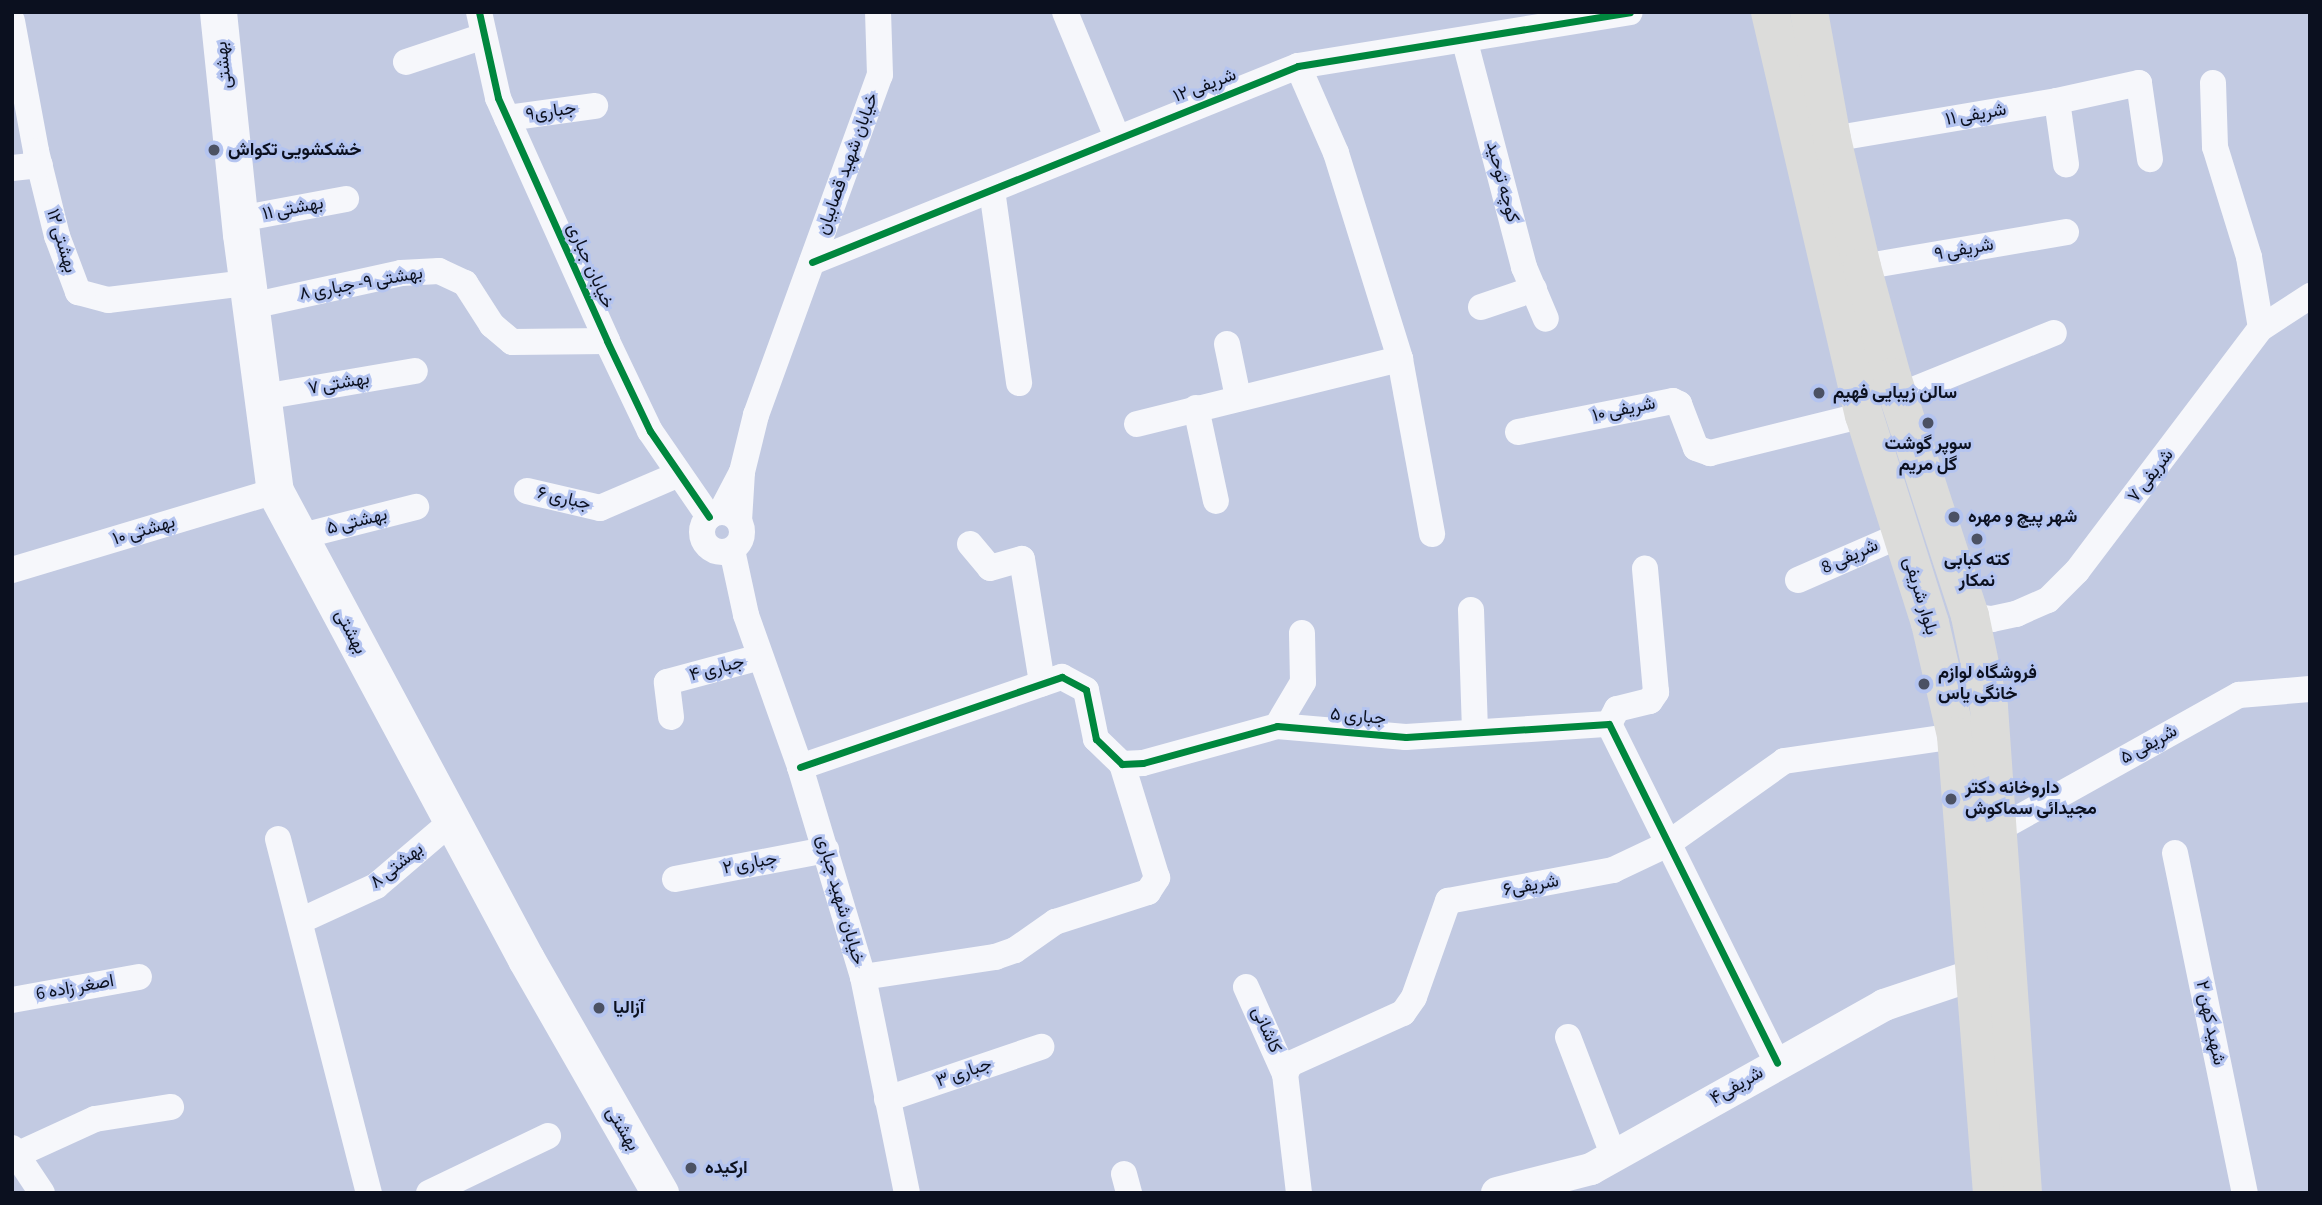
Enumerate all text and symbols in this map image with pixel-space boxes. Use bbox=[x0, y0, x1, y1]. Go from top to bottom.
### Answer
street label: بهشتی bbox=[211, 40, 237, 90]
street label: شریفی ۱۲ bbox=[1171, 64, 1239, 108]
street label: خیابان شهید قصابیان bbox=[812, 90, 884, 238]
street label: جباری۹ bbox=[524, 98, 578, 126]
street label: شریفی ۱۱ bbox=[1944, 99, 2008, 131]
place label: خشکشویی تکواش bbox=[228, 139, 361, 161]
street label: کوچه توحید bbox=[1481, 139, 1523, 225]
marker: خشکشویی تکواش bbox=[206, 142, 222, 158]
street label: بهشتی ۱۱ bbox=[261, 193, 325, 225]
street label: بهشتی ۱۲ bbox=[41, 206, 81, 276]
street label: خیابان جباری bbox=[562, 220, 618, 312]
street label: شریفی ۹ bbox=[1933, 234, 1995, 266]
street label: بهشتی ۹- جباری ۸ bbox=[298, 262, 424, 306]
street label: بهشتی ۷ bbox=[307, 368, 371, 400]
place label: سالن زیبایی فهیم bbox=[1833, 382, 1957, 404]
marker: سالن زیبایی فهیم bbox=[1811, 385, 1827, 401]
street label: شریفی ۱۰ bbox=[1591, 393, 1657, 427]
marker: سوپر گوشت گل مریم bbox=[1920, 415, 1936, 431]
place label: سوپر گوشت گل مریم bbox=[1884, 434, 1972, 476]
street label: شریفی ۷ bbox=[2124, 445, 2178, 507]
street label: جباری ۶ bbox=[535, 482, 593, 516]
street label: بهشتی ۵ bbox=[324, 504, 390, 540]
place label: شهر پیچ و مهره bbox=[1968, 506, 2077, 528]
marker: شهر پیچ و مهره bbox=[1946, 509, 1962, 525]
street label: بهشتی ۱۰ bbox=[110, 511, 178, 551]
marker: کته کبابی نمکار bbox=[1969, 531, 1985, 547]
street label: شریفی 8 bbox=[1818, 535, 1882, 579]
place label: کته کبابی نمکار bbox=[1944, 550, 2010, 592]
street label: بلوار شریفی bbox=[1898, 554, 1942, 638]
street label: بهشتی bbox=[329, 606, 371, 658]
street label: جباری ۴ bbox=[687, 651, 747, 687]
place label: فروشگاه لوازم خانگی یاس bbox=[1938, 663, 2037, 706]
marker: فروشگاه لوازم خانگی یاس bbox=[1916, 676, 1932, 692]
street label: جباری ۵ bbox=[1329, 704, 1387, 730]
street label: شریفی ۵ bbox=[2117, 721, 2181, 769]
place label: داروخانه دکتر مجیدائی سماکوش bbox=[1965, 778, 2097, 820]
marker: داروخانه دکتر مجیدائی سماکوش bbox=[1943, 791, 1959, 807]
street label: خیابان شهید جباری bbox=[811, 833, 869, 967]
street label: بهشتی ۸ bbox=[366, 838, 428, 894]
street label: جباری ۲ bbox=[721, 848, 779, 880]
street label: شریفی۶ bbox=[1501, 870, 1561, 902]
street label: اصغر زاده 6 bbox=[34, 971, 116, 1005]
street label: شهید کهن ۲ bbox=[2191, 979, 2229, 1067]
place label: آزالیا bbox=[613, 997, 645, 1019]
marker: آزالیا bbox=[591, 1000, 607, 1016]
street label: کاشانی bbox=[1246, 1003, 1286, 1057]
street label: جباری ۳ bbox=[933, 1053, 995, 1093]
street label: شریفی۴ bbox=[1707, 1062, 1767, 1110]
street label: بهشتی bbox=[600, 1103, 644, 1155]
place label: ارکیده bbox=[705, 1157, 748, 1179]
marker: ارکیده bbox=[683, 1160, 699, 1176]

